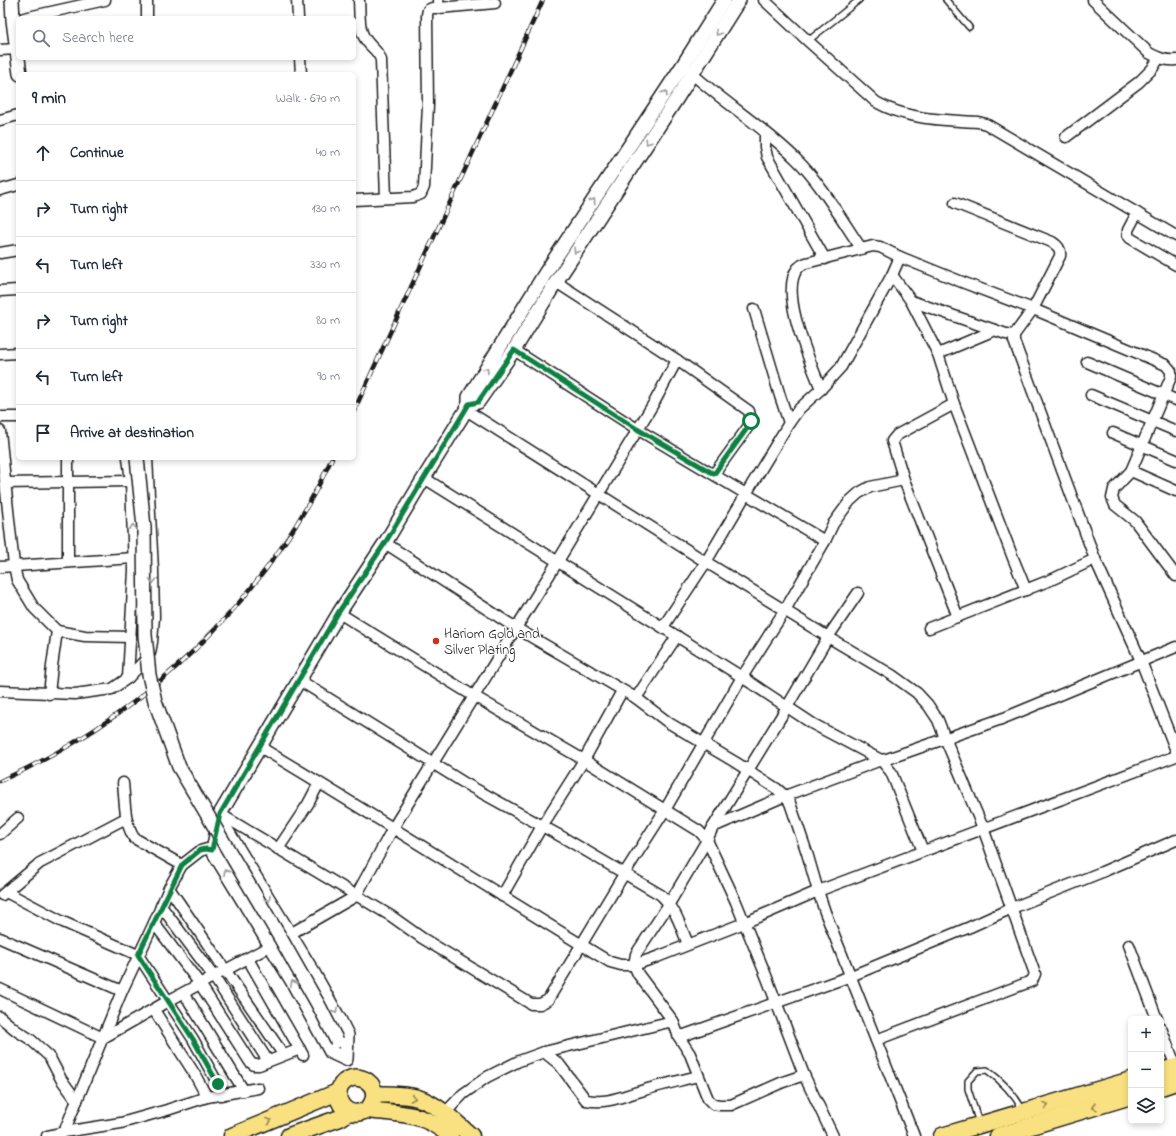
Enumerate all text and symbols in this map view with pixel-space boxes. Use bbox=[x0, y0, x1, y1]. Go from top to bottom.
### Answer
search box bbox=[16, 16, 356, 60]
icon: search bbox=[30, 27, 52, 49]
text: Search here bbox=[62, 27, 134, 49]
one-way arrow bbox=[715, 29, 723, 36]
text: 9 min bbox=[32, 86, 66, 111]
text: Walk · 670 m bbox=[276, 89, 340, 108]
one-way arrow bbox=[660, 90, 667, 97]
one-way arrow bbox=[645, 138, 653, 145]
icon: ahead bbox=[32, 142, 54, 164]
text: Continue bbox=[70, 142, 124, 164]
text: 40 m bbox=[316, 143, 340, 162]
icon: right bbox=[32, 198, 54, 220]
text: Turn right bbox=[70, 198, 128, 220]
one-way arrow bbox=[588, 198, 596, 205]
text: 130 m bbox=[312, 199, 340, 218]
one-way arrow bbox=[573, 247, 581, 254]
icon: left bbox=[32, 254, 54, 276]
text: Turn left bbox=[70, 254, 123, 276]
text: 330 m bbox=[310, 255, 340, 274]
icon: right bbox=[32, 310, 54, 332]
text: Turn right bbox=[70, 310, 128, 332]
text: 80 m bbox=[316, 311, 340, 330]
icon: left bbox=[32, 366, 54, 388]
text: Turn left bbox=[70, 366, 123, 388]
text: 90 m bbox=[317, 367, 340, 386]
one-way arrow bbox=[481, 367, 488, 374]
route start bbox=[742, 412, 760, 430]
icon: arrive bbox=[32, 422, 54, 444]
text: Arrive at destination bbox=[70, 422, 194, 444]
one-way arrow bbox=[129, 524, 137, 530]
one-way arrow bbox=[149, 578, 157, 584]
place label: Hariom Gold and Silver Plating bbox=[444, 624, 540, 662]
marker: Hariom Gold and Silver Plating bbox=[431, 636, 441, 646]
one-way arrow bbox=[223, 869, 230, 876]
one-way arrow bbox=[264, 895, 271, 902]
one-way arrow bbox=[291, 980, 298, 987]
one-way arrow bbox=[330, 1007, 337, 1014]
map controls bbox=[1128, 1016, 1164, 1124]
button: + bbox=[1128, 1016, 1164, 1052]
button: − bbox=[1128, 1052, 1164, 1088]
route end bbox=[209, 1075, 227, 1093]
button: layers bbox=[1128, 1088, 1164, 1124]
one-way arrow bbox=[410, 1093, 417, 1101]
one-way arrow bbox=[1042, 1101, 1049, 1110]
one-way arrow bbox=[1090, 1102, 1097, 1111]
one-way arrow bbox=[264, 1118, 272, 1126]

